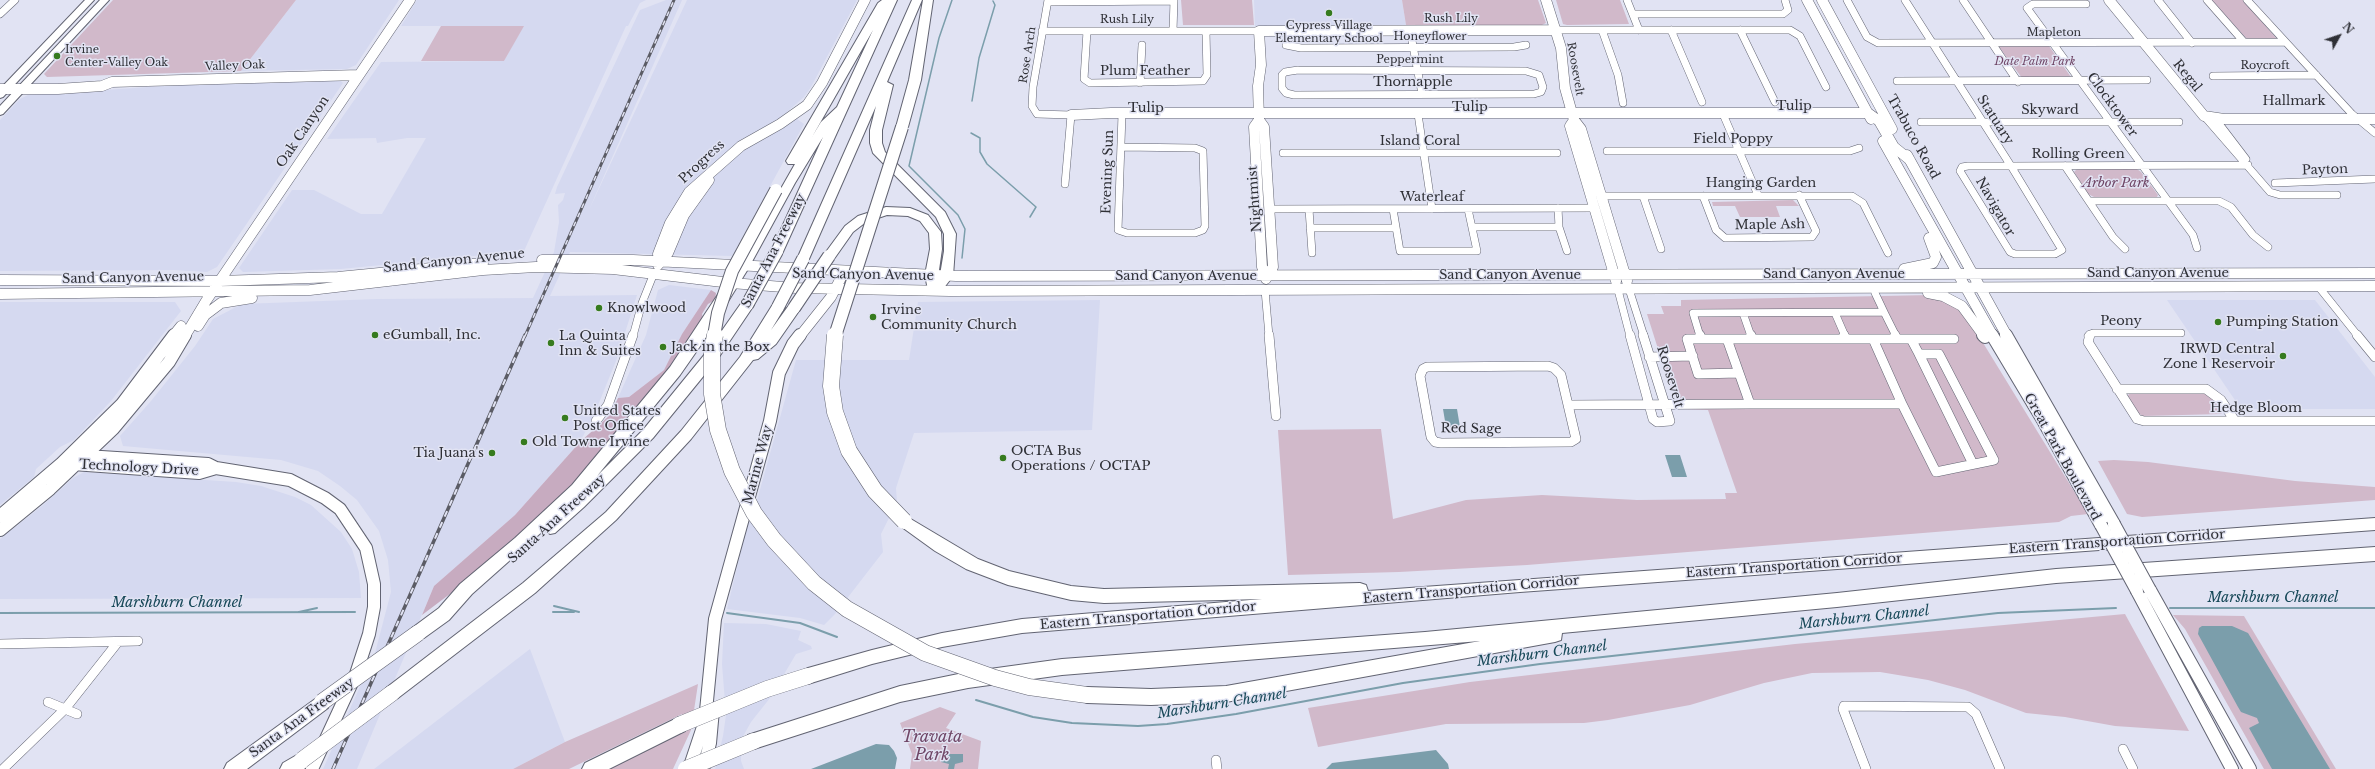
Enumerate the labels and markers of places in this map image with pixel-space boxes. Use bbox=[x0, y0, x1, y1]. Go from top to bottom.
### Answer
marker: Cypress Village Elementary School bbox=[1324, 8, 1334, 18]
place label: Cypress Village Elementary School bbox=[1275, 19, 1383, 45]
place label: Irvine Center-Valley Oak bbox=[65, 43, 168, 69]
marker: Irvine Center-Valley Oak bbox=[52, 51, 62, 61]
place label: Knowlwood bbox=[607, 300, 686, 316]
place label: Irvine Community Church bbox=[881, 302, 1017, 333]
marker: Knowlwood bbox=[594, 303, 604, 313]
marker: Irvine Community Church bbox=[868, 312, 878, 322]
place label: Pumping Station bbox=[2226, 314, 2339, 330]
marker: Pumping Station bbox=[2213, 317, 2223, 327]
place label: eGumball, Inc. bbox=[383, 327, 481, 343]
place label: La Quinta Inn & Suites bbox=[559, 328, 641, 359]
marker: eGumball, Inc. bbox=[370, 330, 380, 340]
marker: La Quinta Inn & Suites bbox=[546, 338, 556, 348]
place label: Jack in the Box bbox=[671, 339, 770, 355]
place label: IRWD Central Zone 1 Reservoir bbox=[2163, 341, 2275, 372]
marker: Jack in the Box bbox=[658, 342, 668, 352]
marker: IRWD Central Zone 1 Reservoir bbox=[2278, 351, 2288, 361]
place label: United States Post Office bbox=[573, 403, 661, 434]
marker: United States Post Office bbox=[560, 413, 570, 423]
place label: Old Towne Irvine bbox=[532, 434, 650, 450]
marker: Old Towne Irvine bbox=[519, 437, 529, 447]
place label: OCTA Bus Operations / OCTAP bbox=[1011, 443, 1150, 474]
place label: Tia Juana's bbox=[413, 445, 484, 461]
marker: Tia Juana's bbox=[487, 448, 497, 458]
marker: OCTA Bus Operations / OCTAP bbox=[998, 453, 1008, 463]

